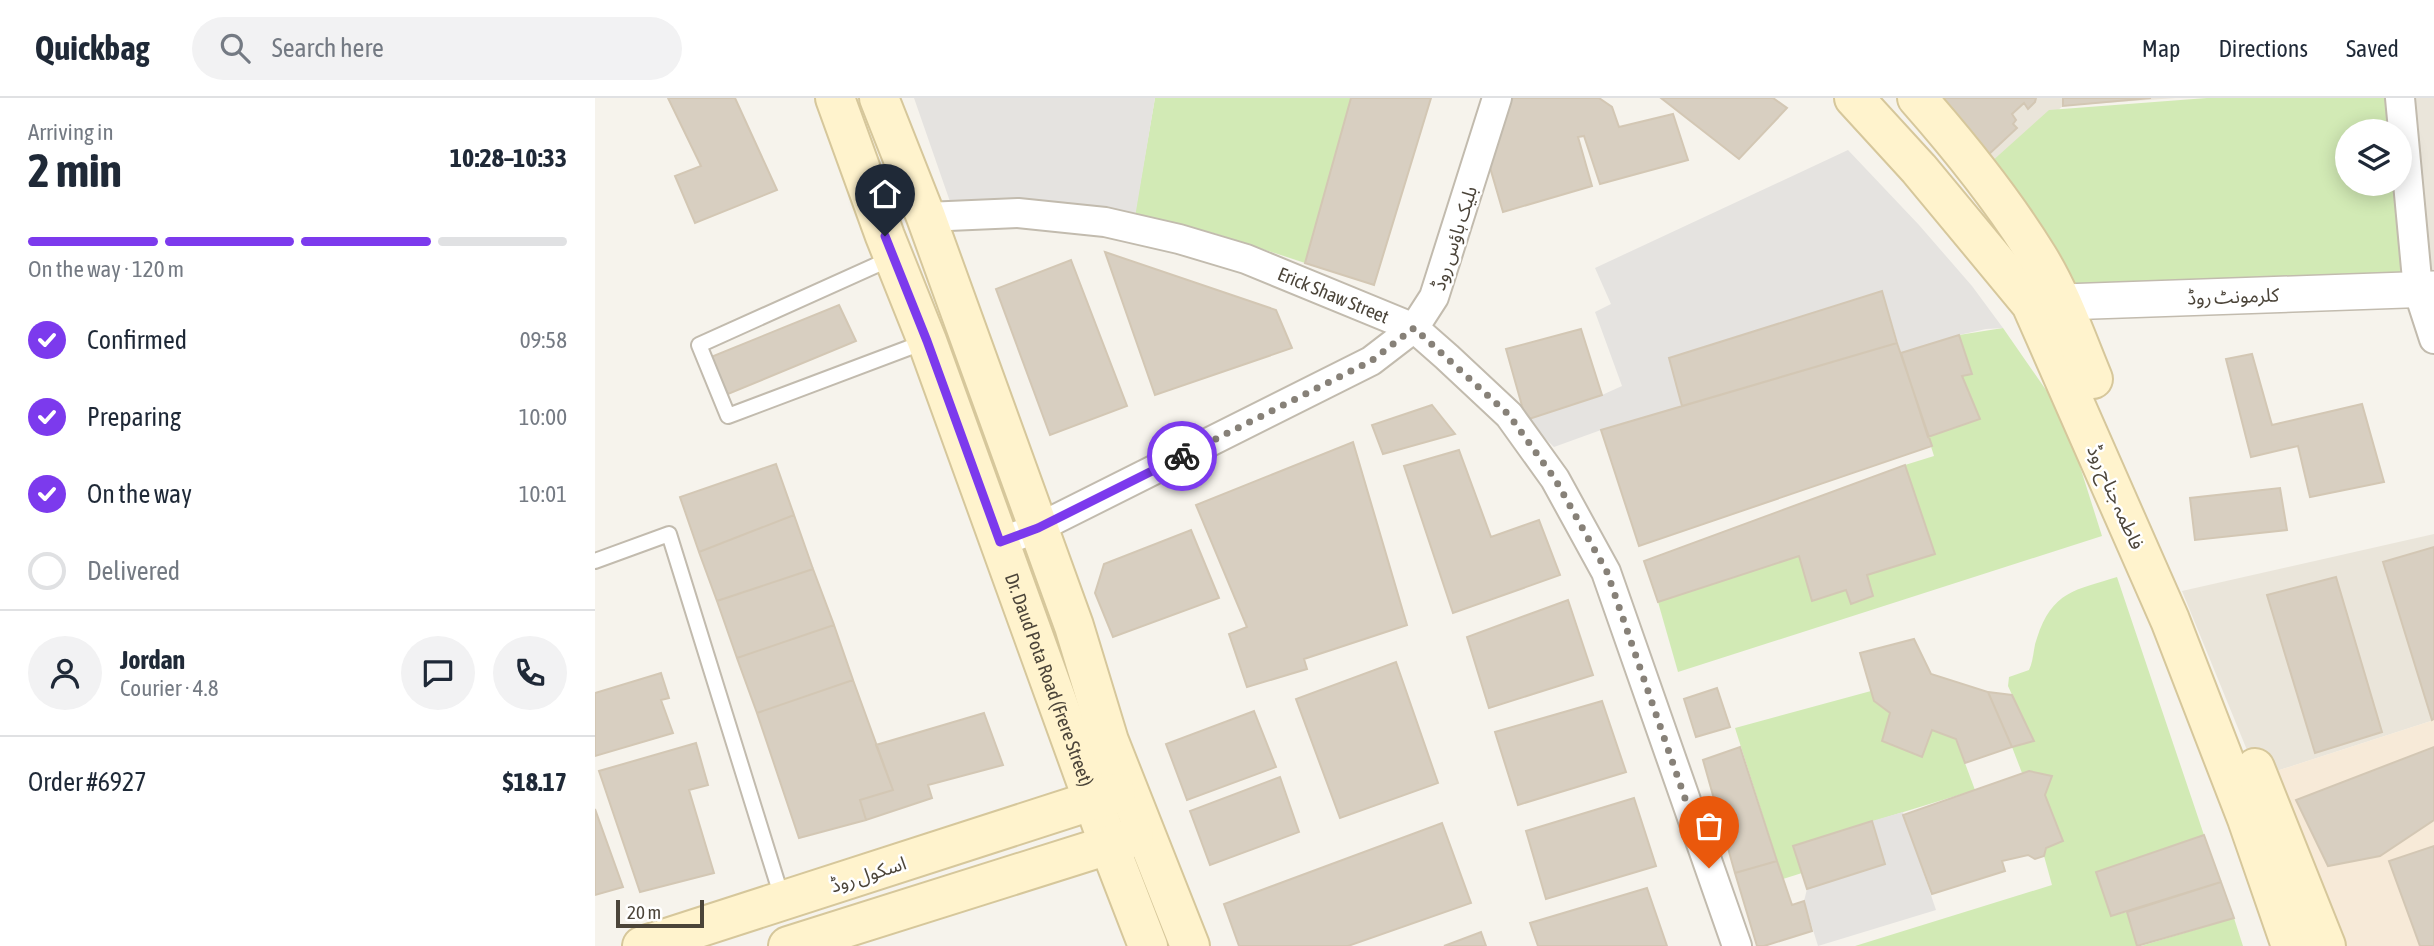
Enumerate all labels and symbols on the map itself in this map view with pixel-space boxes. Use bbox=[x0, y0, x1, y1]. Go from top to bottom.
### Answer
pin bbox=[855, 164, 915, 236]
street label: بلیک ہاؤس روڈ bbox=[1427, 183, 1482, 293]
street label: Erick Shaw Street bbox=[1275, 262, 1392, 328]
street label: کلرمونٹ روڈ bbox=[2187, 283, 2281, 310]
courier bbox=[1147, 421, 1217, 491]
street label: فاطمہ جناح روڈ bbox=[2080, 441, 2149, 554]
street label: Dr. Daud Pota Road (Frere Street) bbox=[1001, 570, 1098, 789]
pin bbox=[1679, 796, 1739, 868]
street label: اسکول روڈ bbox=[827, 851, 909, 898]
scale bar bbox=[616, 897, 703, 929]

